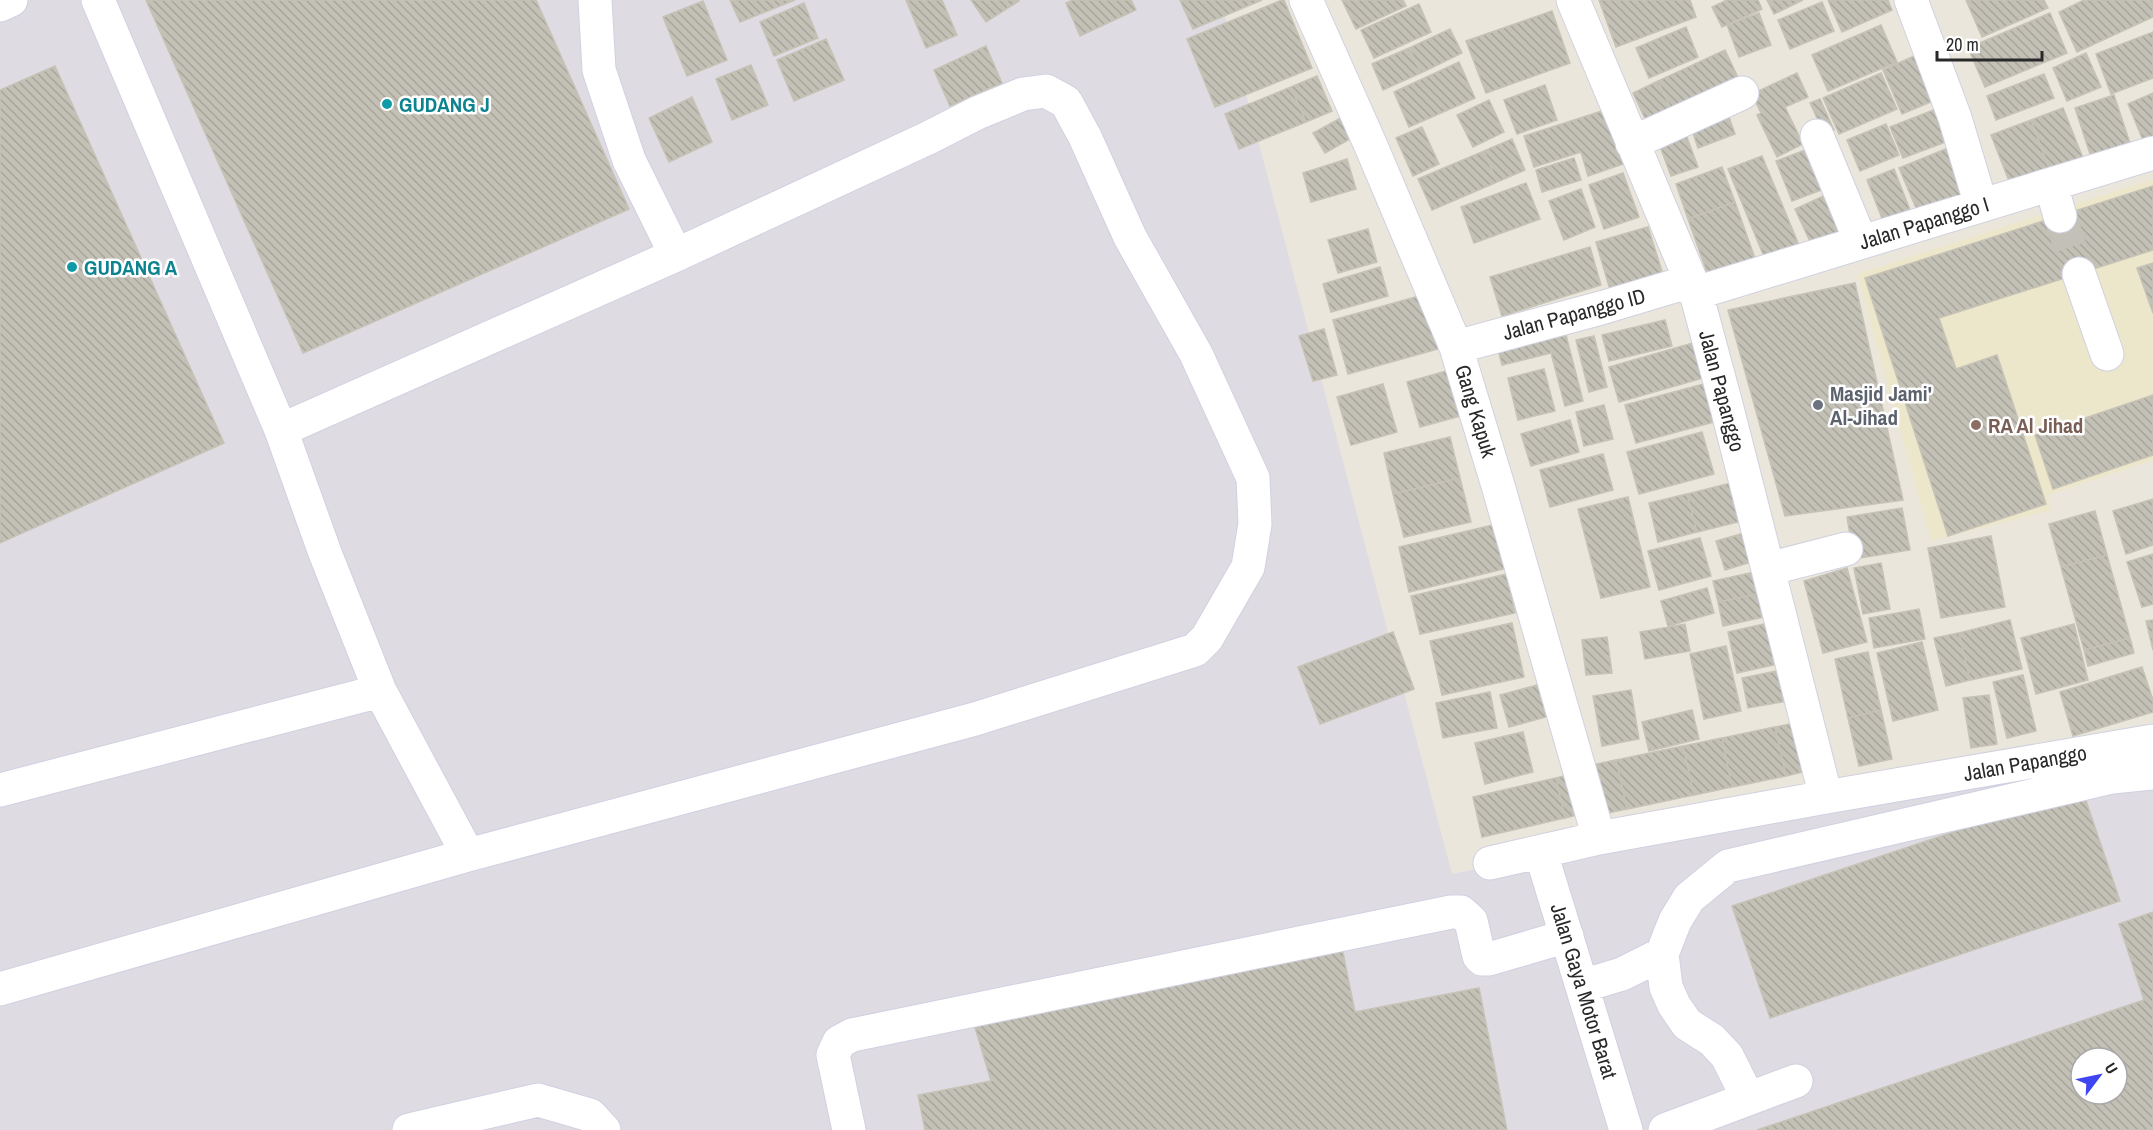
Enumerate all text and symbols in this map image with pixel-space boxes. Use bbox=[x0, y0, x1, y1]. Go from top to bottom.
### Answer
scale bar bbox=[1937, 24, 2042, 62]
text: 20 m bbox=[1946, 32, 1979, 57]
place label: GUDANG J bbox=[399, 90, 490, 119]
marker: GUDANG J bbox=[380, 97, 394, 111]
street label: Jalan Papanggo I bbox=[1856, 190, 1992, 256]
place label: GUDANG A bbox=[84, 253, 178, 282]
marker: GUDANG A bbox=[65, 260, 79, 274]
street label: Jalan Papanggo ID bbox=[1500, 281, 1648, 347]
street label: Jalan Papanggo bbox=[1692, 327, 1752, 455]
street label: Gang Kapuk bbox=[1448, 361, 1504, 461]
place label: Masjid Jami' Al-Jihad bbox=[1830, 379, 1932, 432]
marker: Masjid Jami' Al-Jihad bbox=[1811, 398, 1825, 412]
place label: RA Al Jihad bbox=[1988, 411, 2083, 440]
marker: RA Al Jihad bbox=[1969, 418, 1983, 432]
street label: Jalan Papanggo bbox=[1961, 738, 2089, 788]
street label: Jalan Gaya Motor Barat bbox=[1544, 900, 1625, 1082]
north arrow bbox=[2069, 1046, 2129, 1106]
text: U bbox=[2100, 1058, 2124, 1078]

